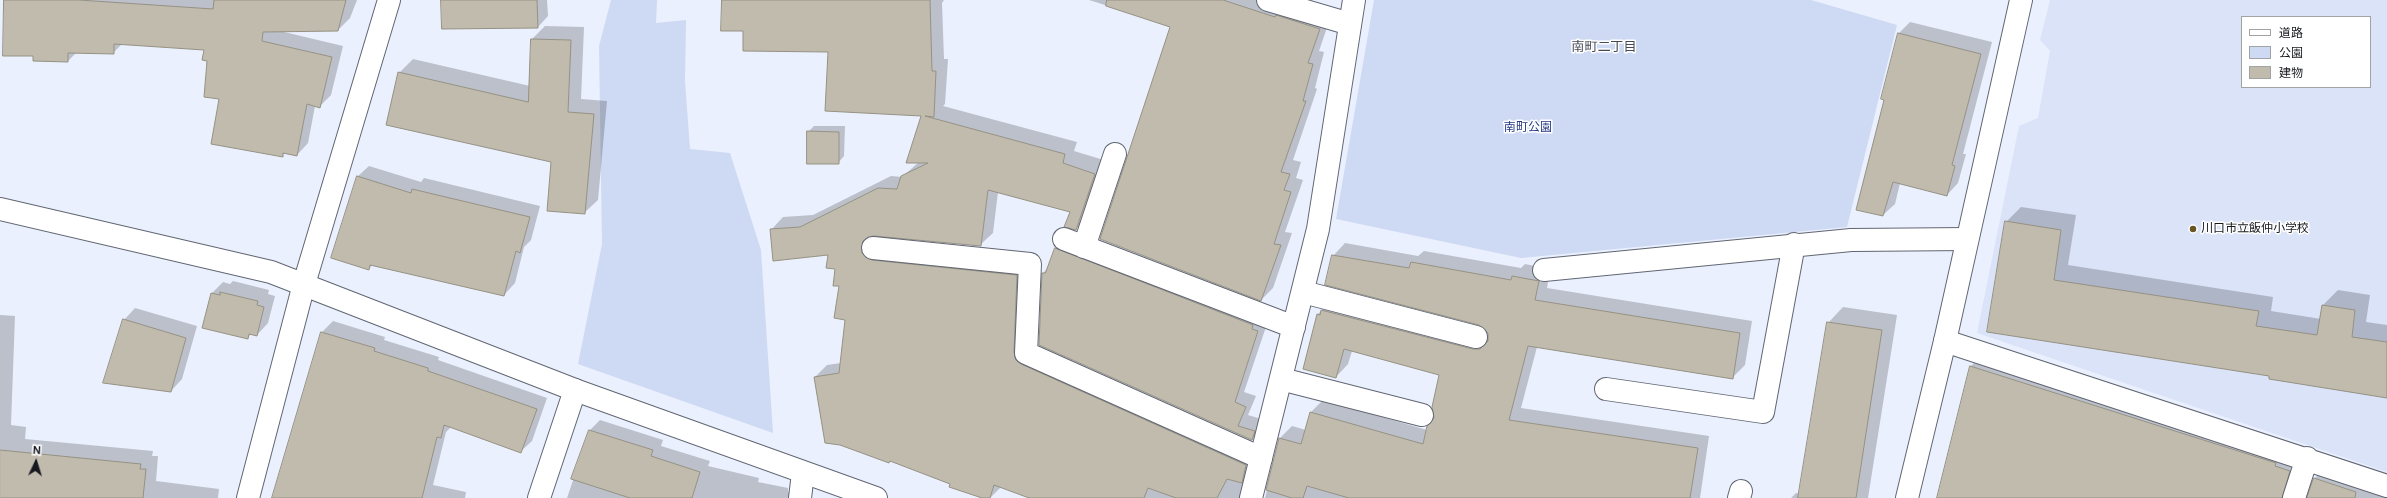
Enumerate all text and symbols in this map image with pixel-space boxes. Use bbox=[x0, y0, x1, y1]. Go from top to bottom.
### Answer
legend bbox=[2241, 16, 2371, 88]
text: 道路 bbox=[2279, 25, 2303, 41]
district label: 南町二丁目 bbox=[1572, 40, 1636, 56]
text: 公園 bbox=[2279, 45, 2303, 61]
text: 建物 bbox=[2279, 65, 2303, 81]
park label: 南町公園 bbox=[1504, 121, 1552, 135]
place label: 川口市立飯仲小学校 bbox=[2201, 222, 2309, 236]
marker: 川口市立飯仲小学校 bbox=[2188, 224, 2198, 234]
north arrow bbox=[16, 442, 56, 482]
text: N bbox=[32, 443, 41, 457]

